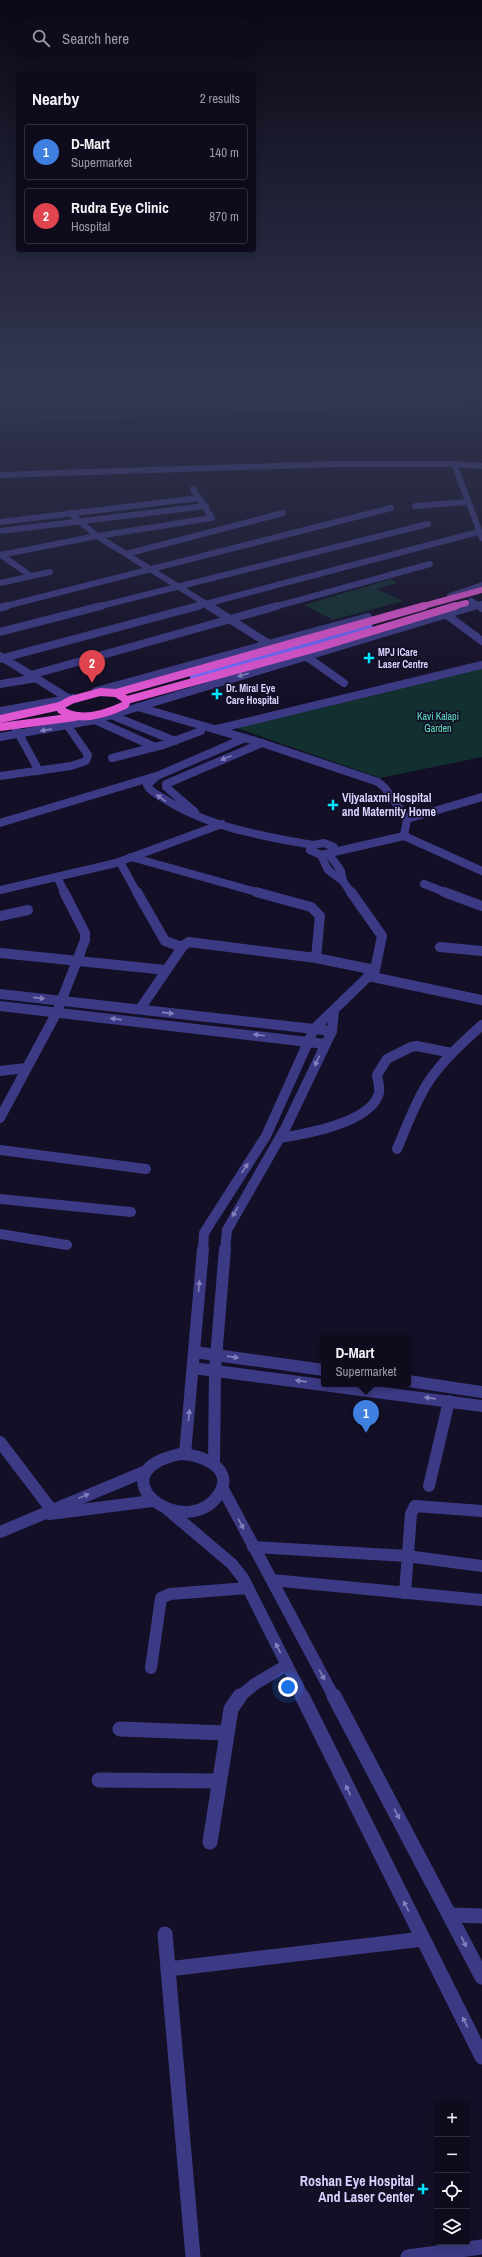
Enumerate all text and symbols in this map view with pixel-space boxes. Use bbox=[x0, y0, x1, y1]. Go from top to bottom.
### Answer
search box bbox=[16, 16, 256, 60]
icon: search bbox=[30, 27, 52, 49]
text: Search here bbox=[62, 28, 129, 49]
text: Nearby bbox=[32, 87, 79, 110]
text: 2 results bbox=[200, 90, 240, 107]
text: D-Mart bbox=[71, 133, 110, 154]
text: 1 bbox=[43, 144, 49, 161]
text: 140 m bbox=[209, 144, 239, 161]
text: Supermarket bbox=[71, 154, 132, 171]
text: Rudra Eye Clinic bbox=[71, 197, 169, 218]
text: 2 bbox=[43, 208, 49, 225]
text: 870 m bbox=[209, 208, 239, 225]
text: Hospital bbox=[71, 218, 110, 235]
place label: MPJ ICare Laser Centre bbox=[378, 646, 429, 671]
pin: 2 bbox=[79, 650, 105, 683]
marker: MPJ ICare Laser Centre bbox=[363, 652, 375, 664]
one-way arrow bbox=[237, 673, 250, 679]
place label: Dr. Miral Eye Care Hospital bbox=[226, 682, 279, 707]
marker: Dr. Miral Eye Care Hospital bbox=[211, 688, 223, 700]
park label: Kavi Kalapi Garden bbox=[417, 710, 459, 735]
one-way arrow bbox=[40, 727, 52, 733]
one-way arrow bbox=[219, 755, 231, 761]
place label: Vijyalaxmi Hospital and Maternity Home bbox=[342, 790, 437, 820]
one-way arrow bbox=[156, 794, 167, 802]
marker: Vijyalaxmi Hospital and Maternity Home bbox=[327, 799, 339, 811]
one-way arrow bbox=[33, 995, 45, 1001]
one-way arrow bbox=[162, 1009, 174, 1016]
one-way arrow bbox=[110, 1016, 122, 1022]
one-way arrow bbox=[253, 1032, 265, 1039]
one-way arrow bbox=[314, 1055, 320, 1066]
one-way arrow bbox=[241, 1163, 249, 1173]
one-way arrow bbox=[232, 1206, 239, 1218]
one-way arrow bbox=[196, 1280, 203, 1292]
popup bbox=[321, 1335, 411, 1387]
text: D-Mart bbox=[335, 1342, 374, 1363]
one-way arrow bbox=[227, 1354, 239, 1360]
text: Supermarket bbox=[335, 1363, 397, 1380]
one-way arrow bbox=[295, 1378, 307, 1384]
one-way arrow bbox=[423, 1395, 436, 1401]
pin: 1 bbox=[353, 1400, 379, 1433]
one-way arrow bbox=[185, 1409, 192, 1421]
one-way arrow bbox=[79, 1493, 90, 1499]
one-way arrow bbox=[238, 1518, 244, 1530]
one-way arrow bbox=[275, 1642, 281, 1654]
one-way arrow bbox=[319, 1670, 325, 1681]
your location bbox=[278, 1677, 298, 1697]
one-way arrow bbox=[345, 1784, 351, 1795]
one-way arrow bbox=[394, 1809, 400, 1820]
one-way arrow bbox=[403, 1900, 409, 1912]
one-way arrow bbox=[461, 1936, 468, 1947]
one-way arrow bbox=[461, 2016, 468, 2028]
map controls bbox=[434, 2101, 470, 2245]
button: + bbox=[434, 2101, 470, 2137]
button: − bbox=[434, 2137, 470, 2173]
place label: Roshan Eye Hospital And Laser Center bbox=[300, 2172, 415, 2206]
button: locate bbox=[434, 2173, 470, 2209]
marker: Roshan Eye Hospital And Laser Center bbox=[417, 2183, 429, 2195]
button: layers bbox=[434, 2209, 470, 2245]

